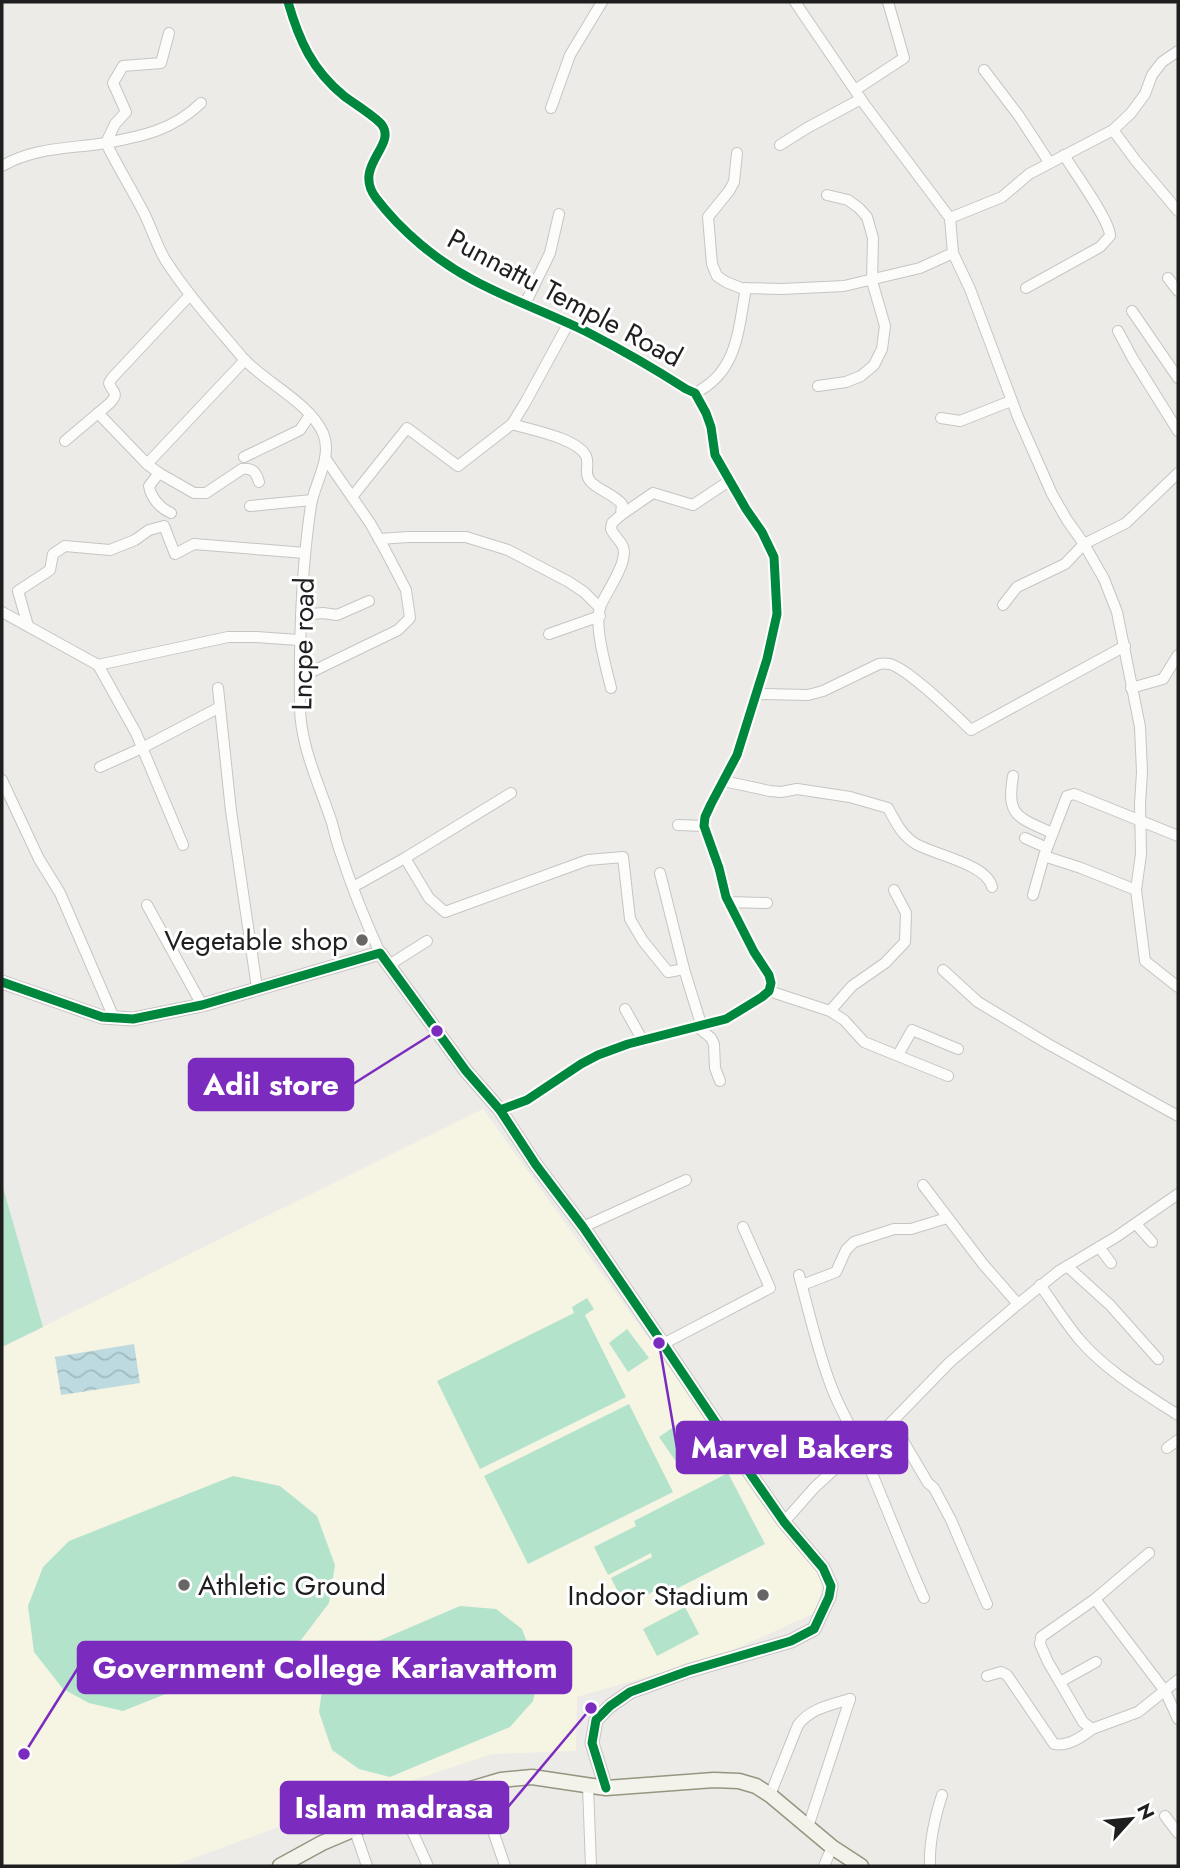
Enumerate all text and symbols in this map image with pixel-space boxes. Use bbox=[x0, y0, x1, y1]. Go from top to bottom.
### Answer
street label: Punnattu Temple Road bbox=[440, 219, 690, 377]
street label: Lncpe road bbox=[281, 577, 325, 711]
place label: Vegetable shop bbox=[164, 920, 348, 961]
marker: Vegetable shop bbox=[354, 932, 370, 948]
callout: Adil store bbox=[189, 1059, 353, 1110]
text: Adil store bbox=[202, 1063, 339, 1106]
callout: Marvel Bakers bbox=[677, 1422, 907, 1473]
text: Marvel Bakers bbox=[691, 1426, 893, 1469]
place label: Athletic Ground bbox=[198, 1565, 386, 1606]
place label: Indoor Stadium bbox=[568, 1575, 749, 1616]
marker: Athletic Ground bbox=[176, 1577, 192, 1593]
marker: Indoor Stadium bbox=[755, 1587, 771, 1603]
callout: Government College Kariavattom bbox=[78, 1642, 571, 1693]
text: Government College Kariavattom bbox=[92, 1646, 558, 1689]
callout: Islam madrasa bbox=[281, 1782, 508, 1833]
north arrow bbox=[1096, 1784, 1166, 1854]
text: Islam madrasa bbox=[295, 1786, 493, 1829]
text: N bbox=[1130, 1799, 1161, 1824]

